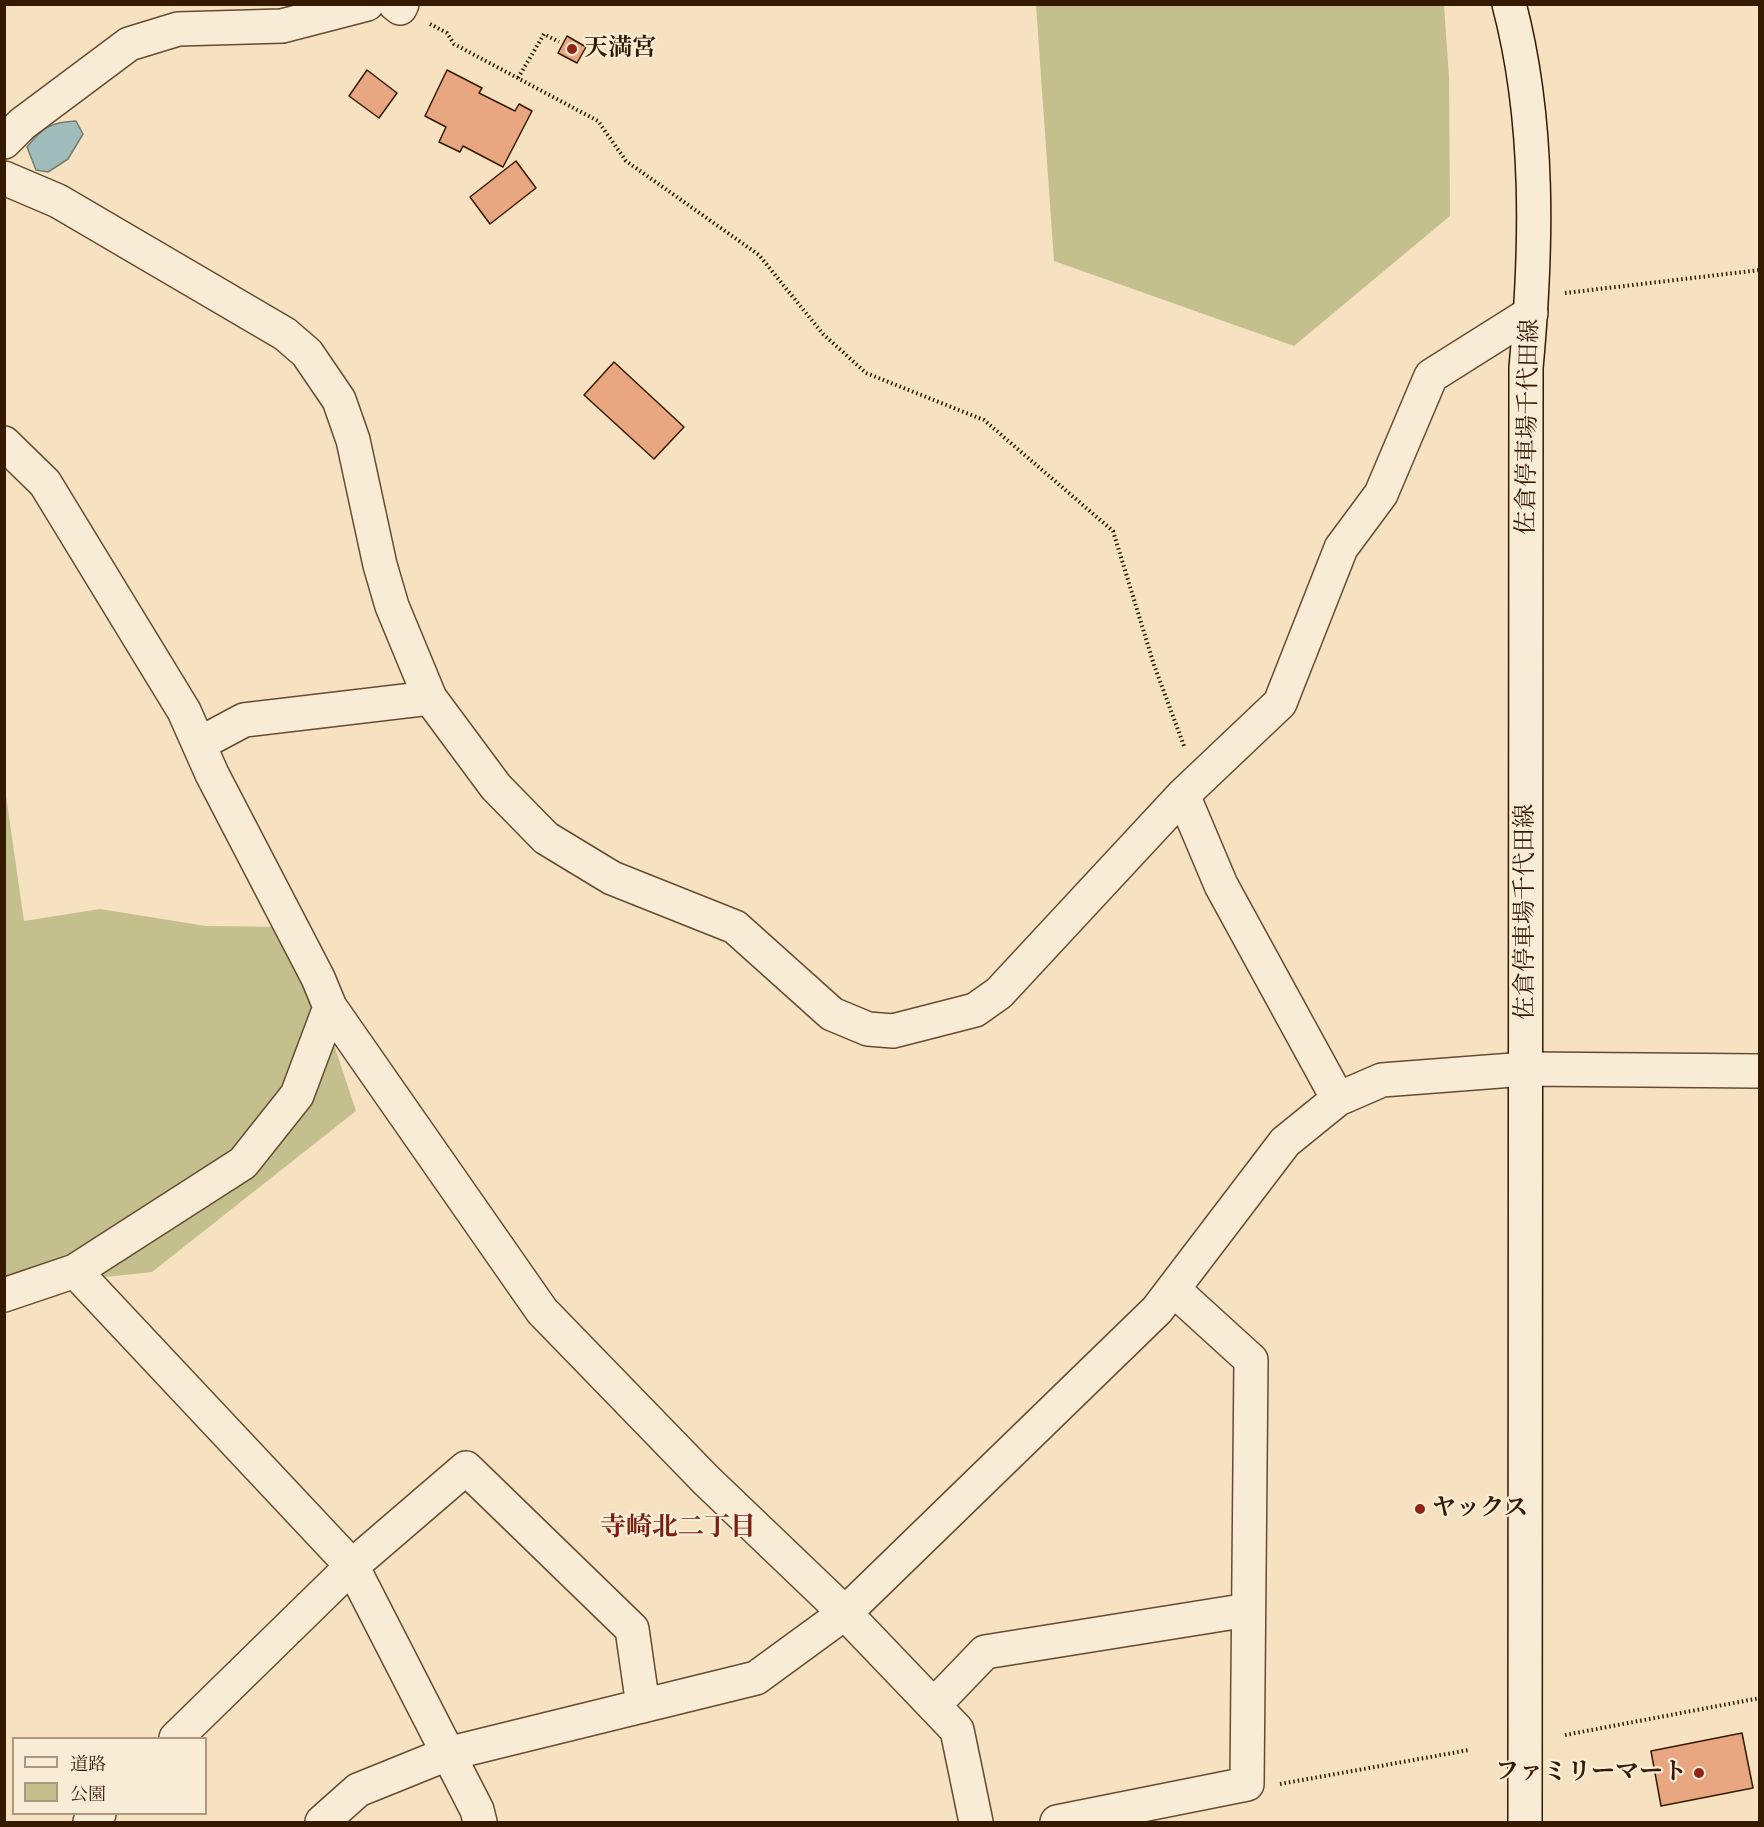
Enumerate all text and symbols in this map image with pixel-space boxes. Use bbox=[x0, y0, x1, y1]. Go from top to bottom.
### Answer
place label: 天満宮 bbox=[584, 35, 656, 63]
marker: 天満宮 bbox=[565, 42, 579, 56]
street label: 佐倉停車場千代田線 bbox=[1513, 319, 1545, 535]
street label: 佐倉停車場千代田線 bbox=[1512, 804, 1540, 1020]
place label: ヤックス bbox=[1432, 1495, 1528, 1523]
marker: ヤックス bbox=[1413, 1502, 1427, 1516]
district label: 寺崎北二丁目 bbox=[600, 1513, 756, 1545]
legend bbox=[12, 1737, 207, 1815]
text: 道路 bbox=[70, 1753, 106, 1775]
place label: ファミリーマート bbox=[1495, 1759, 1687, 1787]
marker: ファミリーマート bbox=[1692, 1766, 1706, 1780]
text: 公園 bbox=[70, 1783, 106, 1805]

